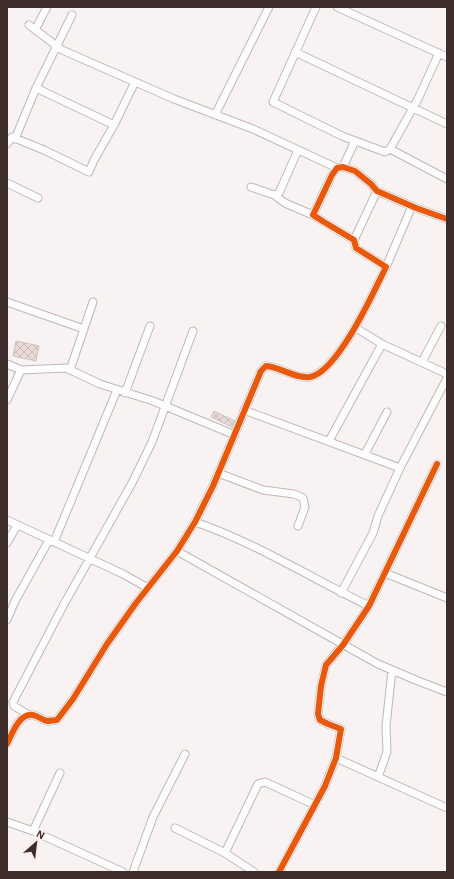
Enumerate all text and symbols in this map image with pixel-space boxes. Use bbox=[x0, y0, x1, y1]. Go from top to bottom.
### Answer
north arrow bbox=[16, 823, 56, 863]
text: N bbox=[34, 828, 46, 841]

